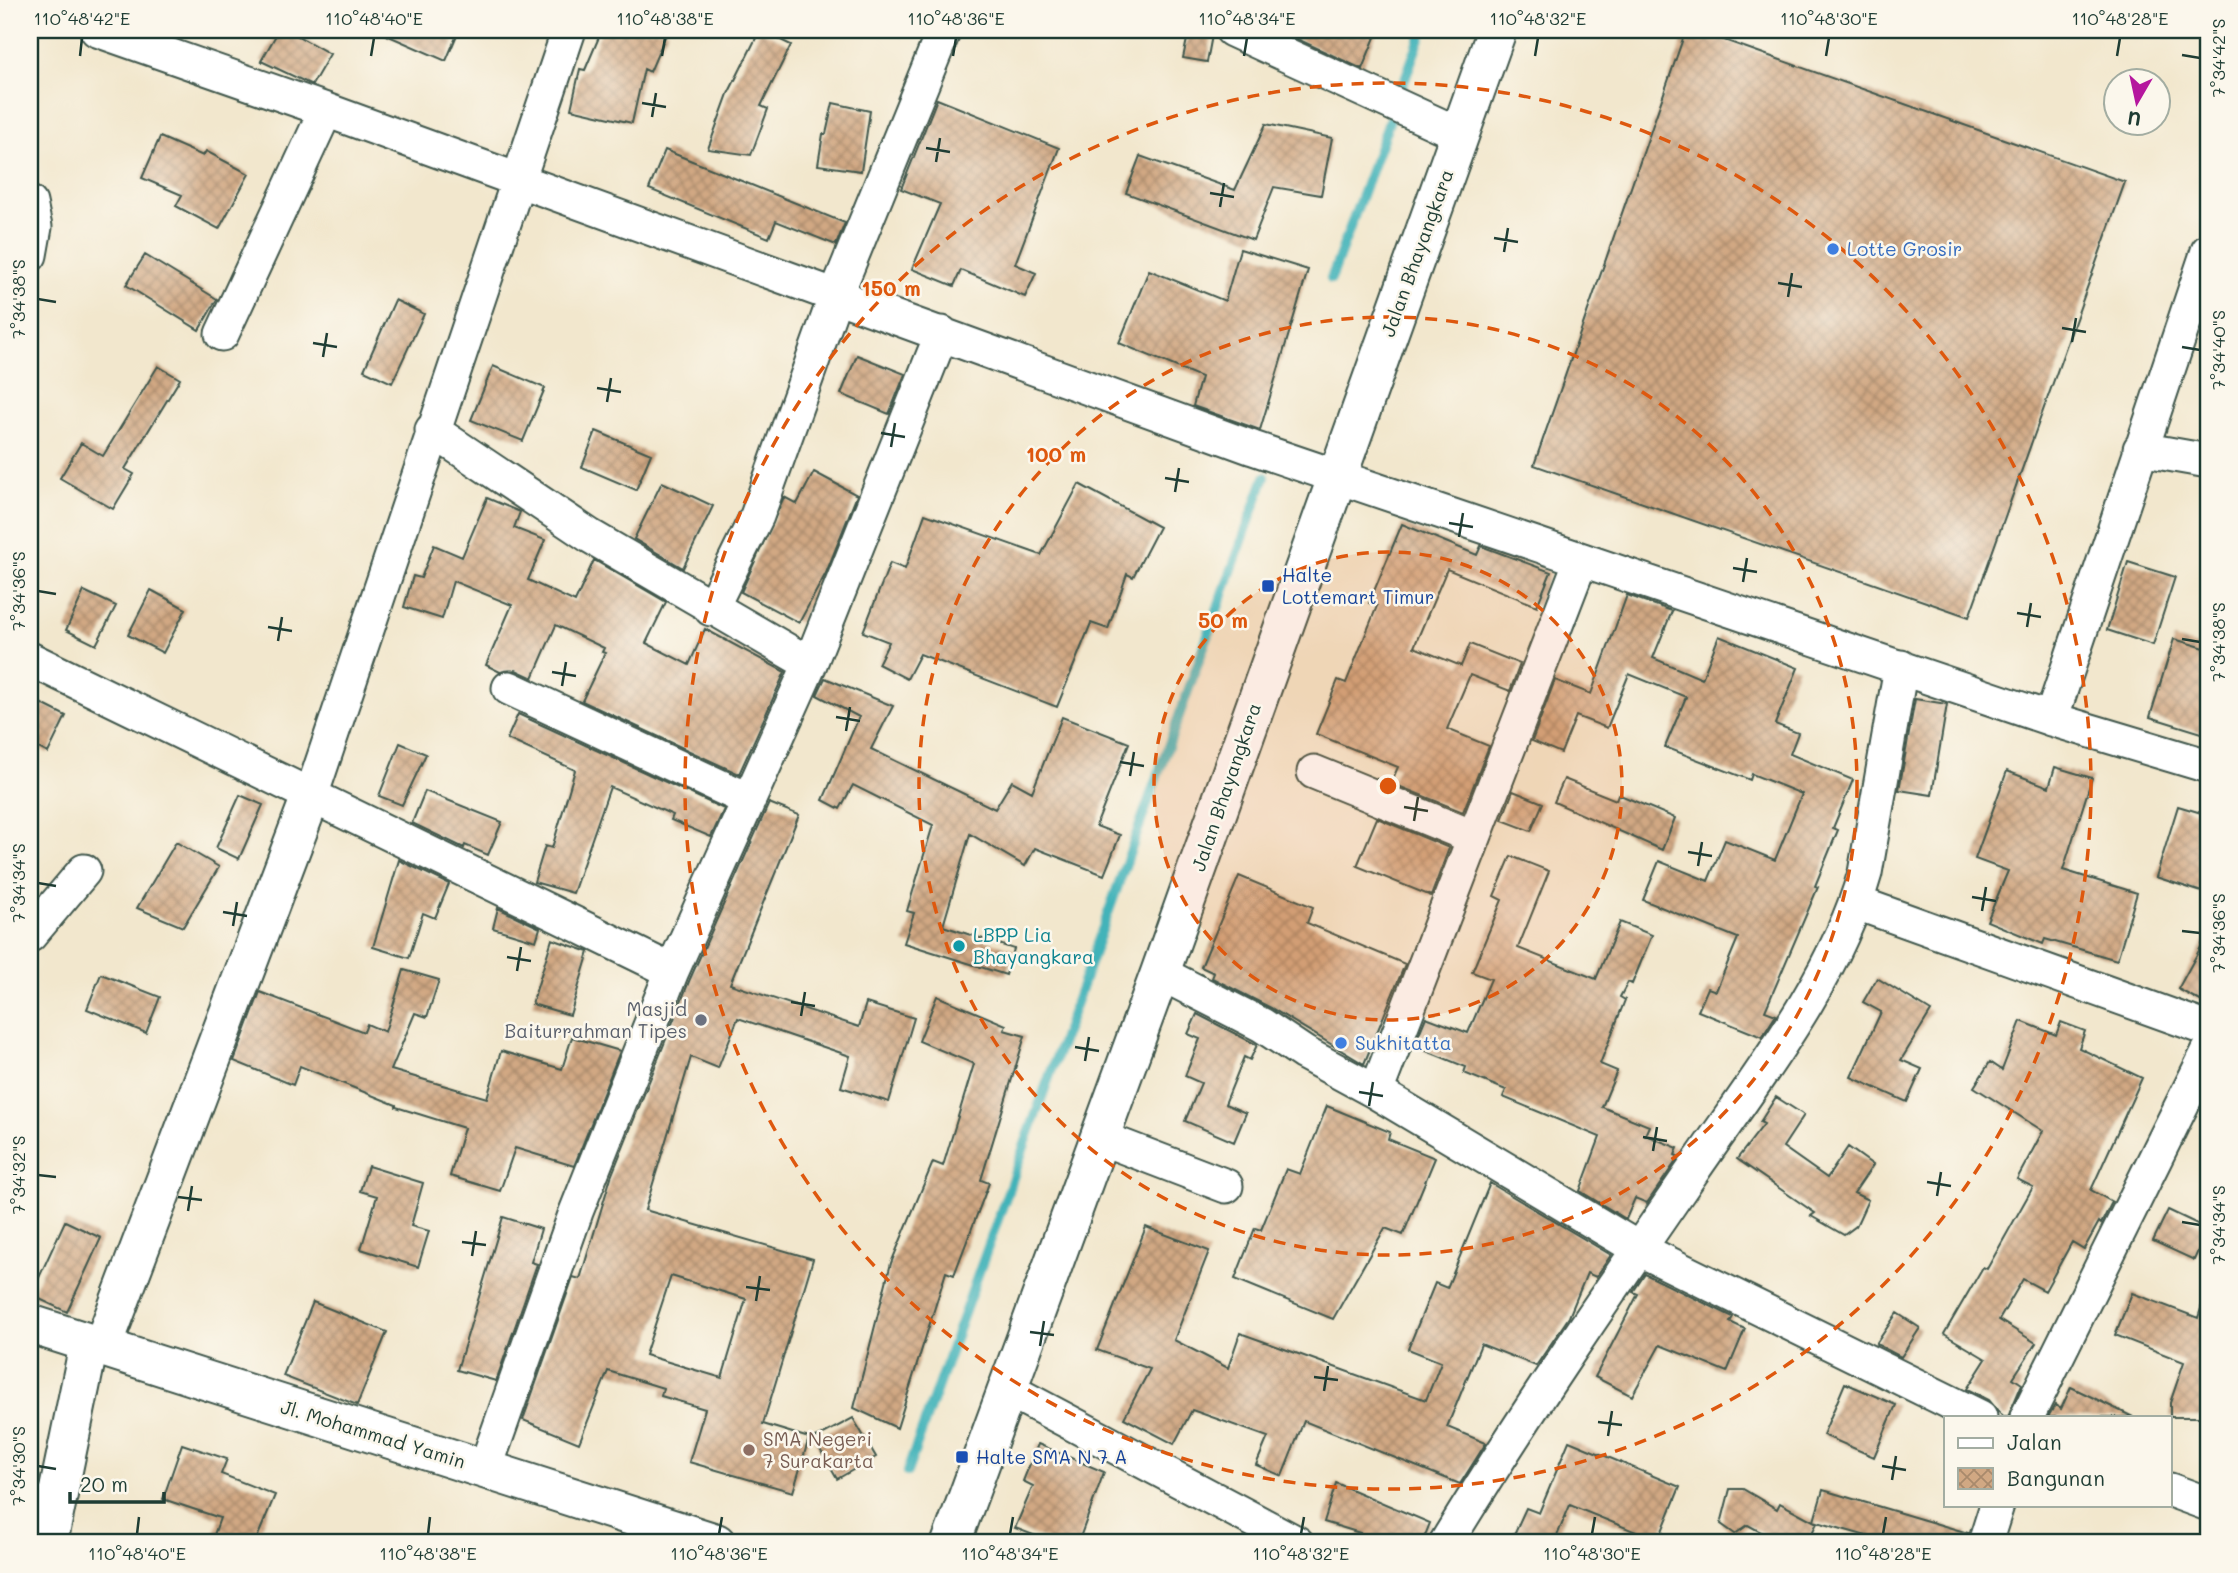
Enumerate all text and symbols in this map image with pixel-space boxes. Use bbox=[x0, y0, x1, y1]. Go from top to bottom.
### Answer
text: 110°48'42"E bbox=[34, 6, 130, 30]
text: 110°48'40"E bbox=[325, 6, 423, 30]
text: 110°48'38"E bbox=[616, 6, 714, 30]
text: 110°48'36"E bbox=[907, 6, 1005, 30]
text: 110°48'34"E bbox=[1198, 6, 1296, 30]
text: 110°48'32"E bbox=[1490, 6, 1586, 30]
text: 110°48'30"E bbox=[1780, 6, 1878, 30]
text: 110°48'28"E bbox=[2071, 6, 2169, 30]
text: 7°34'42"S bbox=[2206, 18, 2230, 98]
north arrow bbox=[2102, 66, 2172, 136]
text: U bbox=[2126, 106, 2143, 133]
street label: Jalan Bhayangkara bbox=[1375, 166, 1458, 340]
place label: Lotte Grosir bbox=[1847, 236, 1962, 261]
marker: Lotte Grosir bbox=[1825, 241, 1841, 257]
text: 7°34'38"S bbox=[6, 259, 30, 339]
text: 150 m bbox=[861, 274, 921, 301]
text: 7°34'40"S bbox=[2206, 310, 2230, 390]
text: 100 m bbox=[1026, 440, 1086, 467]
text: 7°34'36"S bbox=[6, 551, 30, 631]
place label: Halte Lottemart Timur bbox=[1282, 562, 1434, 609]
marker: Halte Lottemart Timur bbox=[1260, 578, 1276, 594]
text: 7°34'38"S bbox=[2206, 602, 2230, 682]
text: 50 m bbox=[1198, 606, 1248, 633]
street label: Jalan Bhayangkara bbox=[1185, 699, 1266, 874]
centre of rings bbox=[1376, 774, 1400, 798]
text: 7°34'34"S bbox=[6, 843, 30, 923]
text: 7°34'36"S bbox=[2206, 893, 2230, 973]
place label: LBPP Lia Bhayangkara bbox=[973, 922, 1094, 969]
marker: LBPP Lia Bhayangkara bbox=[951, 938, 967, 954]
place label: Masjid Baiturrahman Tipes bbox=[504, 996, 687, 1043]
marker: Masjid Baiturrahman Tipes bbox=[693, 1012, 709, 1028]
place label: Sukhitatta bbox=[1355, 1030, 1451, 1055]
marker: Sukhitatta bbox=[1333, 1035, 1349, 1051]
text: 7°34'32"S bbox=[6, 1135, 30, 1215]
text: 7°34'34"S bbox=[2206, 1185, 2230, 1265]
street label: Jl. Mohammad Yamin bbox=[278, 1394, 469, 1474]
legend bbox=[1944, 1416, 2172, 1506]
text: 7°34'30"S bbox=[6, 1426, 30, 1506]
place label: SMA Negeri 7 Surakarta bbox=[763, 1426, 874, 1473]
text: Jalan bbox=[2007, 1428, 2062, 1455]
marker: SMA Negeri 7 Surakarta bbox=[741, 1442, 757, 1458]
place label: Halte SMA N 7 A bbox=[976, 1444, 1127, 1469]
marker: Halte SMA N 7 A bbox=[954, 1449, 970, 1465]
scale bar bbox=[70, 1461, 164, 1505]
text: Bangunan bbox=[2007, 1464, 2105, 1491]
text: 20 m bbox=[80, 1470, 128, 1497]
text: 110°48'40"E bbox=[88, 1541, 186, 1565]
text: 110°48'38"E bbox=[379, 1541, 477, 1565]
text: 110°48'36"E bbox=[670, 1541, 768, 1565]
text: 110°48'34"E bbox=[961, 1541, 1059, 1565]
text: 110°48'32"E bbox=[1253, 1541, 1349, 1565]
text: 110°48'30"E bbox=[1543, 1541, 1641, 1565]
text: 110°48'28"E bbox=[1834, 1541, 1932, 1565]

